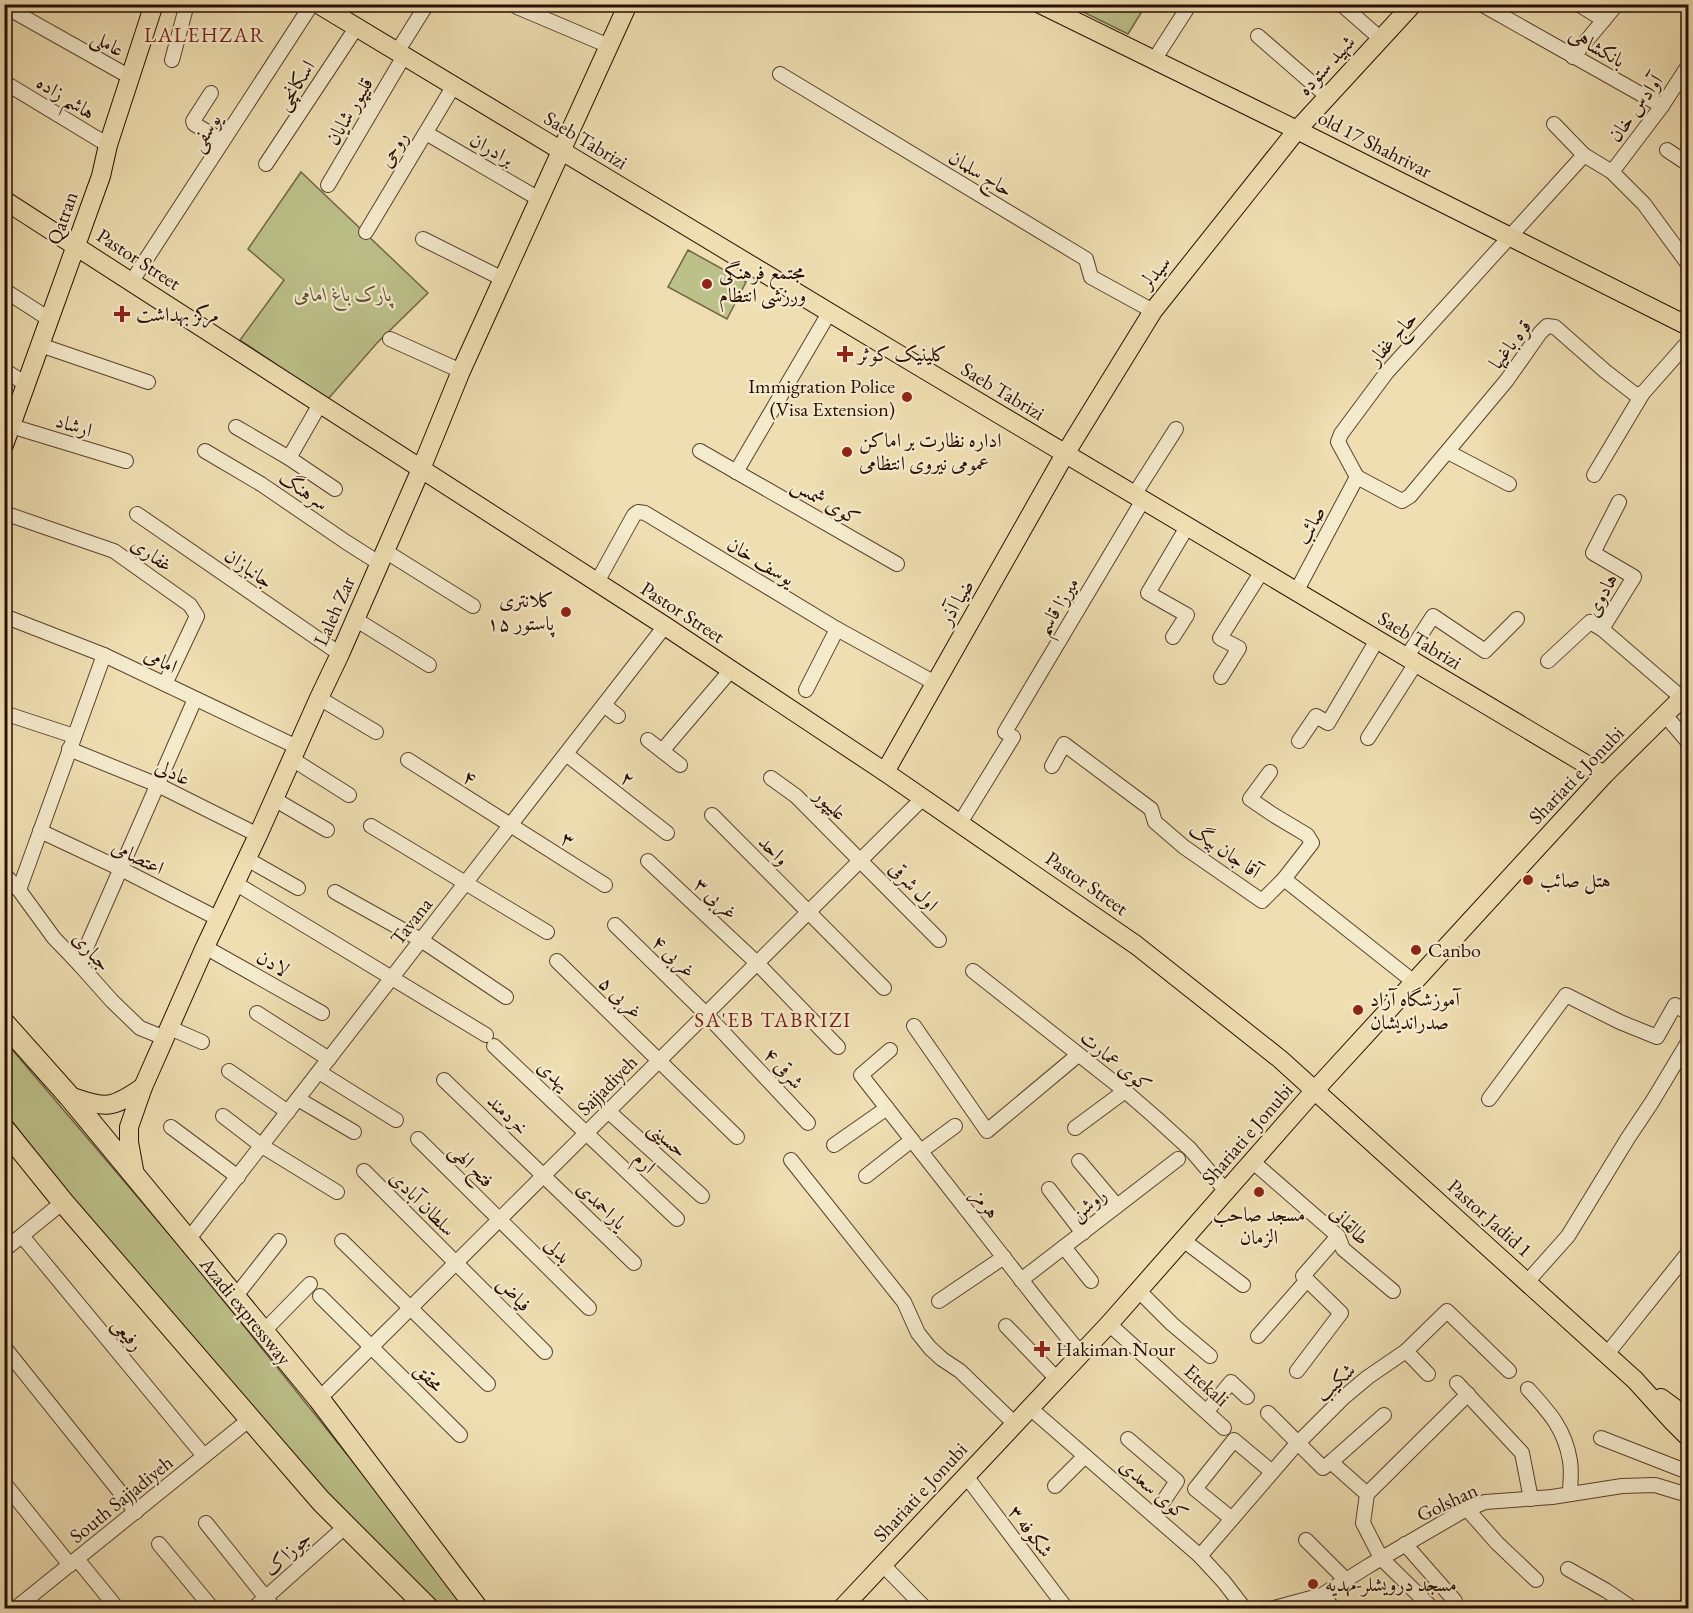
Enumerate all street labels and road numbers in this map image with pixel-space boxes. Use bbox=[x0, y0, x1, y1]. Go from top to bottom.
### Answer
street label: بانکشاهی bbox=[1564, 21, 1630, 73]
street label: عاملی bbox=[86, 24, 129, 64]
street label: شهید ستوده bbox=[1291, 29, 1361, 101]
street label: اسکانچی bbox=[269, 55, 322, 116]
street label: آوادس خان bbox=[1602, 67, 1670, 147]
street label: هاشم زاده bbox=[28, 69, 100, 131]
street label: قلیپور شایان bbox=[319, 72, 380, 150]
street label: old 17 Shahrivar bbox=[1314, 104, 1437, 184]
street label: Saeb Tabrizi bbox=[539, 105, 633, 175]
street label: یوسفی bbox=[183, 107, 229, 157]
street label: روحی bbox=[372, 126, 414, 172]
street label: برادران bbox=[465, 126, 519, 172]
street label: حاج سلمان bbox=[941, 144, 1018, 207]
street label: Qatran bbox=[40, 187, 84, 248]
street label: Pastor Street bbox=[92, 222, 187, 296]
street label: سیدلر bbox=[1132, 250, 1176, 296]
street label: حاج غفار bbox=[1360, 305, 1426, 375]
street label: قره باغیها bbox=[1483, 314, 1537, 374]
street label: Saeb Tabrizi bbox=[956, 356, 1050, 426]
street label: ارشاد bbox=[52, 407, 96, 443]
street label: سرهنگ bbox=[274, 464, 334, 517]
street label: کوی شمس bbox=[787, 471, 865, 532]
street label: صائب bbox=[1289, 501, 1331, 549]
street label: غفاری bbox=[126, 530, 178, 578]
street label: یوسف خان bbox=[722, 531, 801, 592]
street label: جانبازان bbox=[219, 542, 279, 594]
street label: هادوی bbox=[1579, 569, 1623, 621]
street label: Laleh Zar bbox=[307, 572, 361, 650]
street label: میرزا قاسم bbox=[1029, 572, 1091, 644]
street label: ضیا آذر bbox=[932, 574, 979, 631]
street label: Pastor Street bbox=[636, 575, 731, 649]
street label: Saeb Tabrizi bbox=[1373, 605, 1467, 675]
street label: امامی bbox=[140, 641, 182, 679]
street label: Shariati e Jonubi bbox=[1522, 720, 1630, 830]
street label: عادلی bbox=[151, 753, 195, 791]
street label: ۴ bbox=[458, 763, 482, 791]
street label: ۲ bbox=[615, 764, 641, 792]
street label: علیپور bbox=[807, 781, 853, 827]
street label: آقا جان بیگ bbox=[1184, 816, 1268, 886]
street label: ۳ bbox=[556, 825, 580, 853]
street label: واحد bbox=[753, 829, 795, 871]
street label: اعتصامی bbox=[108, 833, 168, 881]
street label: Pastor Street bbox=[1041, 845, 1134, 921]
street label: اول شرقی bbox=[883, 855, 944, 918]
street label: ۳ غربی bbox=[687, 871, 744, 926]
street label: Tavana bbox=[384, 892, 438, 950]
street label: جباری bbox=[67, 925, 117, 977]
street label: ۴ غربی bbox=[645, 929, 701, 985]
street label: لادن bbox=[252, 943, 294, 983]
street label: ۵ غربی bbox=[592, 970, 648, 1026]
street label: کوی عمارت bbox=[1075, 1024, 1157, 1098]
street label: ۴ شرقی bbox=[757, 1042, 810, 1095]
street label: Sajjadiyeh bbox=[571, 1049, 643, 1121]
street label: یهدی bbox=[532, 1053, 576, 1097]
street label: Shariati e Jonubi bbox=[1195, 1077, 1299, 1190]
street label: خردمند bbox=[481, 1088, 535, 1140]
street label: حسینی bbox=[642, 1115, 693, 1165]
street label: فتح الهی bbox=[441, 1137, 500, 1196]
street label: ارم bbox=[625, 1145, 662, 1182]
street label: سلطان آبادی bbox=[384, 1164, 462, 1242]
street label: Pastor Jadid 1 bbox=[1442, 1173, 1538, 1263]
street label: یاراحمدی bbox=[571, 1175, 633, 1236]
street label: هرمز bbox=[965, 1182, 1006, 1224]
street label: روشن bbox=[1064, 1182, 1112, 1227]
street label: طالقانی bbox=[1325, 1199, 1375, 1251]
street label: بدلی bbox=[539, 1231, 577, 1269]
street label: Azadi expressway bbox=[194, 1251, 298, 1371]
street label: فیاض bbox=[491, 1271, 537, 1317]
street label: رفیعی bbox=[106, 1312, 150, 1357]
street label: محقق bbox=[409, 1357, 449, 1397]
street label: شکیب bbox=[1309, 1357, 1361, 1408]
street label: Etekali bbox=[1179, 1358, 1235, 1412]
street label: Shariati e Jonubi bbox=[867, 1437, 973, 1547]
street label: South Sajjadiyeh bbox=[64, 1449, 178, 1549]
street label: کوی سعدی bbox=[1114, 1452, 1194, 1526]
street label: Golshan bbox=[1412, 1476, 1482, 1527]
street label: شکوفه ۳ bbox=[1003, 1500, 1059, 1562]
street label: جوزاک bbox=[257, 1524, 317, 1582]

